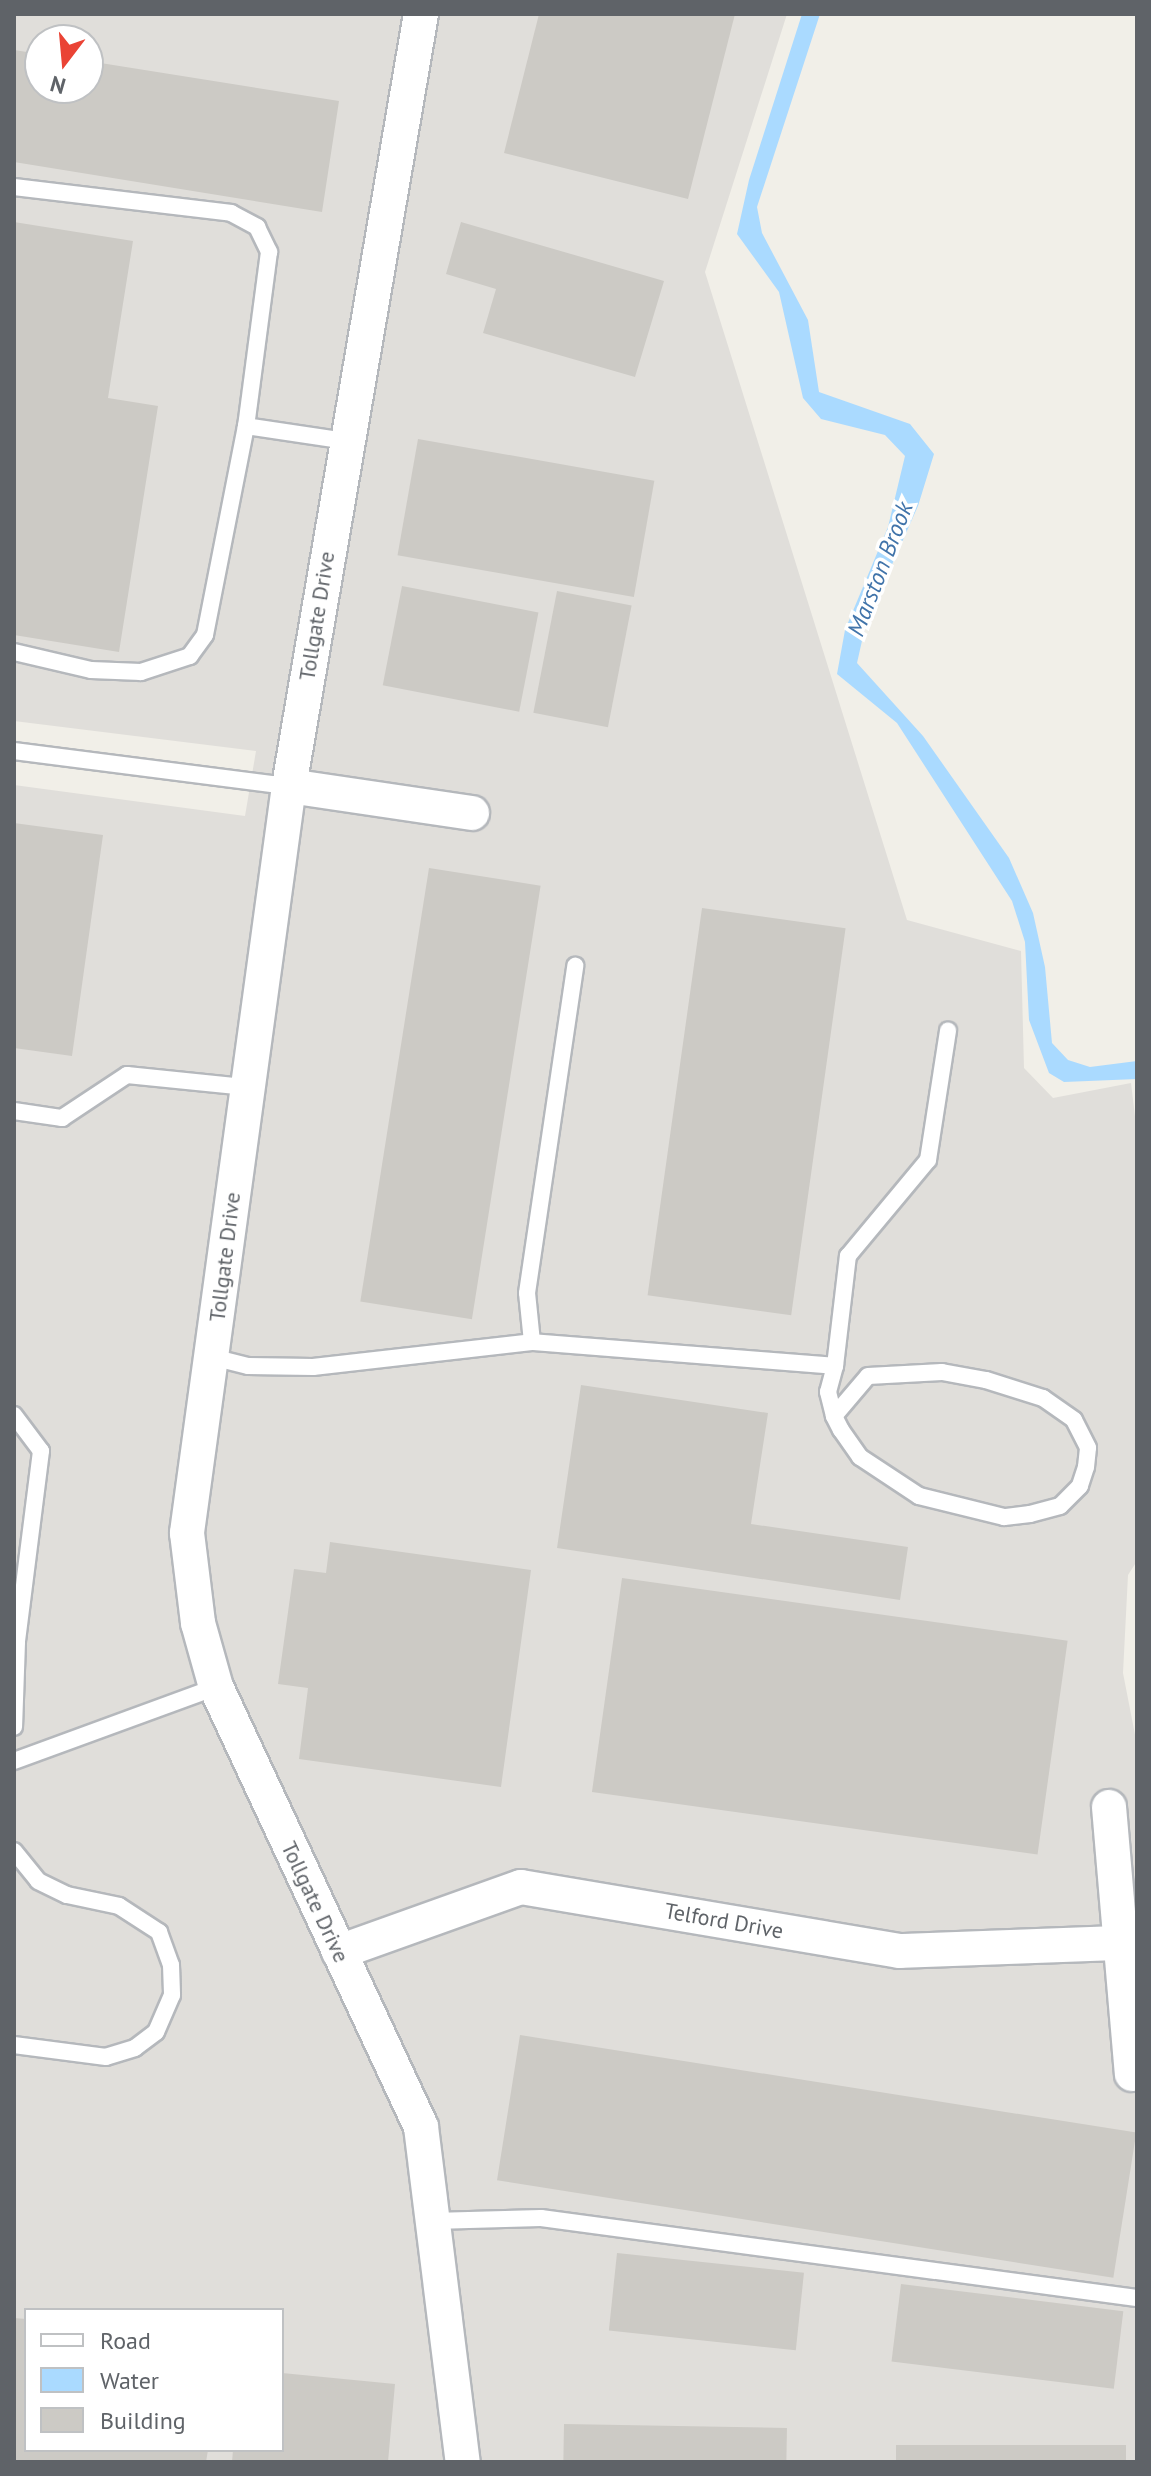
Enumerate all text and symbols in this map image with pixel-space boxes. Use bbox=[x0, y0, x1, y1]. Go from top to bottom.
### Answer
north arrow bbox=[24, 24, 104, 104]
text: N bbox=[47, 70, 69, 101]
water label: Marston Brook bbox=[841, 498, 919, 640]
street label: Tollgate Drive bbox=[294, 550, 340, 682]
street label: Tollgate Drive bbox=[204, 1191, 246, 1323]
street label: Tollgate Drive bbox=[275, 1837, 355, 1967]
street label: Telford Drive bbox=[663, 1898, 785, 1944]
legend bbox=[24, 2308, 284, 2452]
text: Road bbox=[100, 2325, 151, 2356]
text: Water bbox=[100, 2365, 159, 2396]
text: Building bbox=[100, 2405, 186, 2436]

